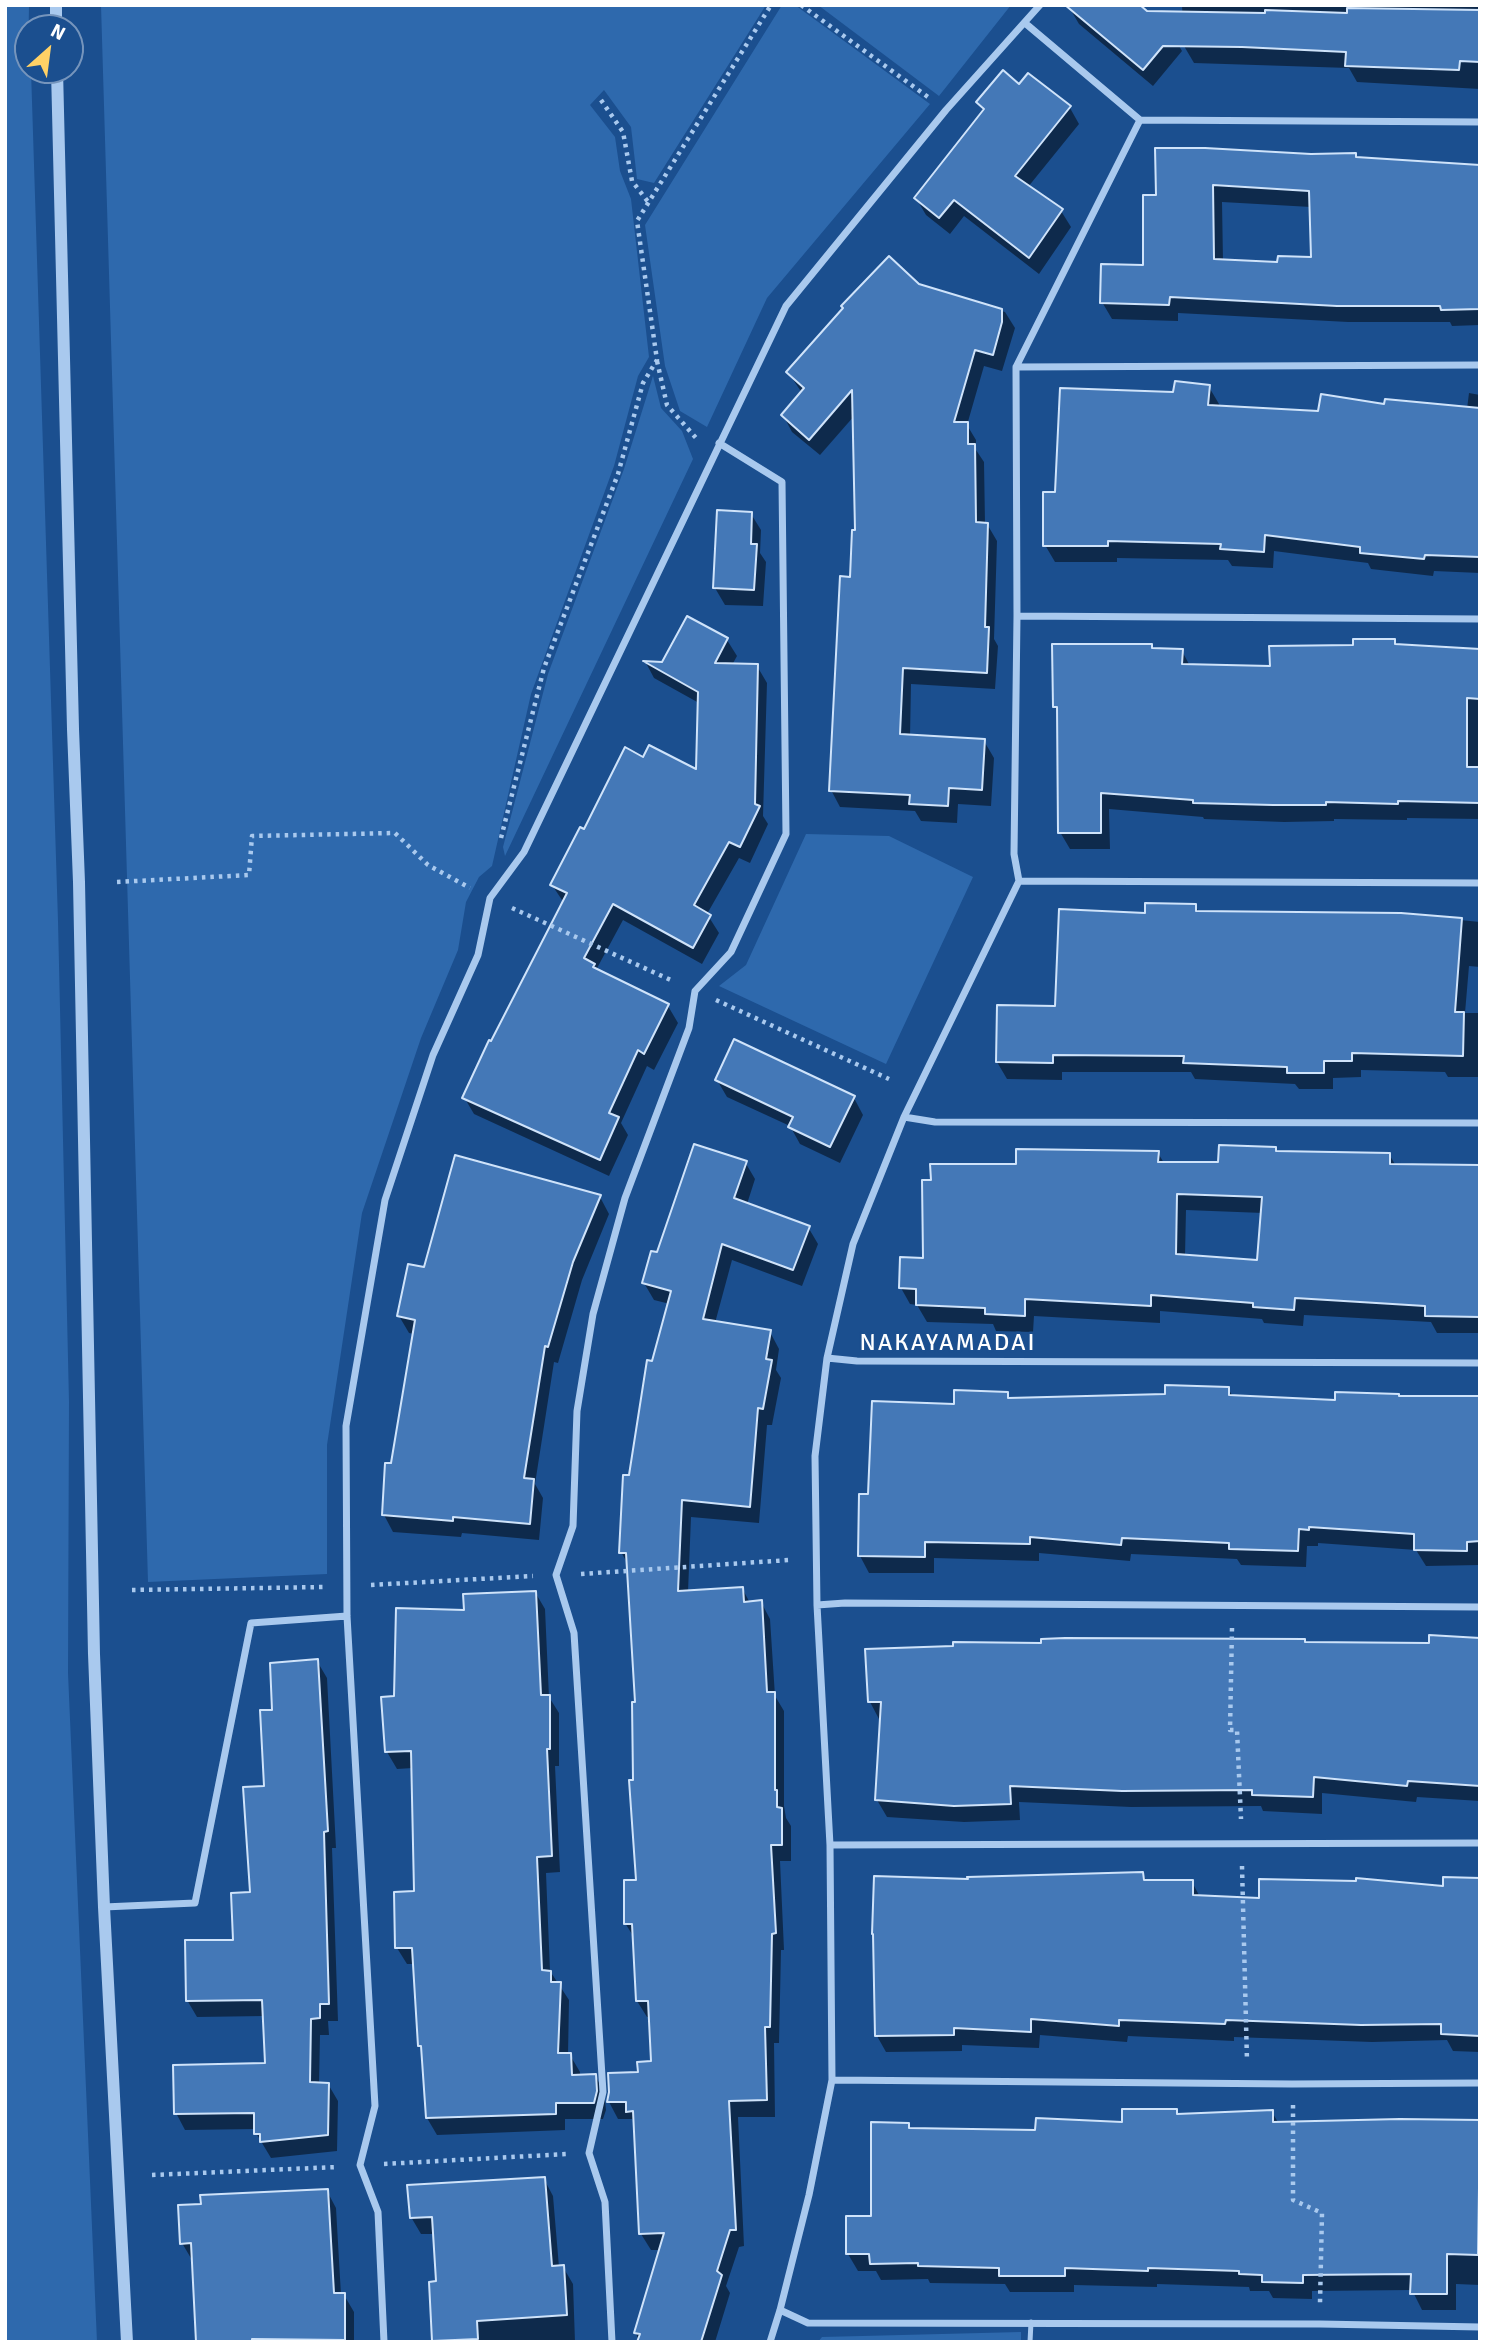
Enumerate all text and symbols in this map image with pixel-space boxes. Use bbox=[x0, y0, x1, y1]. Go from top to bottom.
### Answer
north arrow bbox=[14, 14, 84, 84]
text: N bbox=[46, 19, 69, 46]
district label: NAKAYAMADAI bbox=[861, 1330, 1035, 1358]

